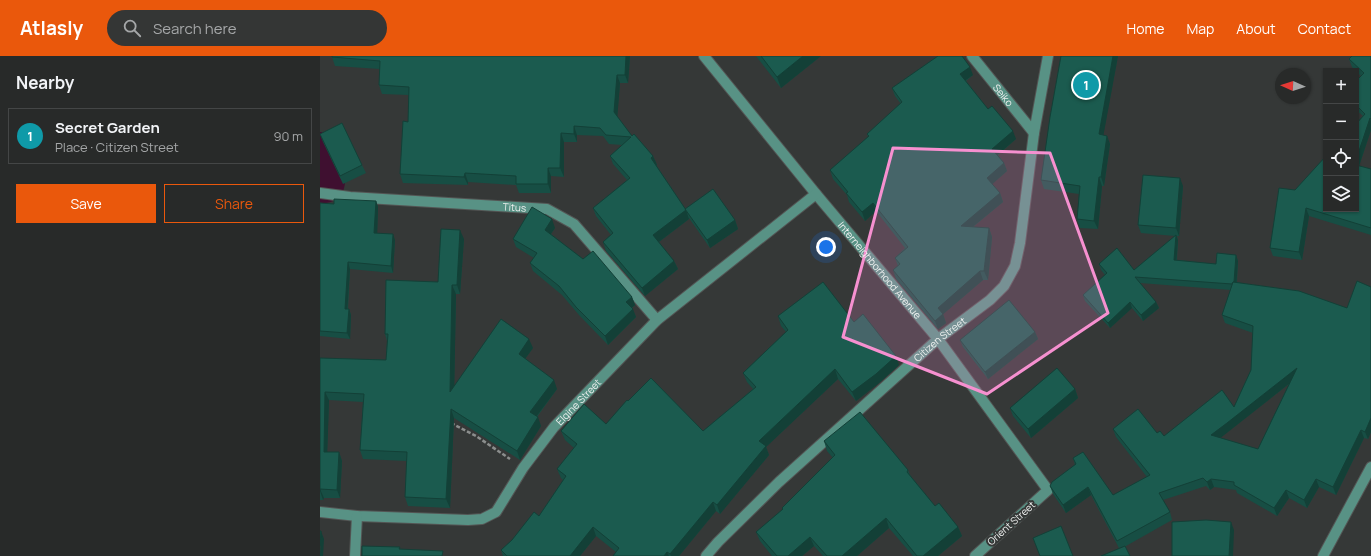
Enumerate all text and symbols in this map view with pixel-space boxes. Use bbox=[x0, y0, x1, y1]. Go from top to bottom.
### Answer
search box bbox=[107, 10, 387, 46]
text: Atlasly bbox=[20, 15, 83, 41]
icon: search bbox=[121, 17, 143, 39]
text: Search here bbox=[153, 18, 236, 39]
text: Home bbox=[1127, 19, 1164, 38]
text: Map bbox=[1186, 19, 1214, 38]
text: About bbox=[1236, 19, 1276, 38]
text: Contact bbox=[1298, 19, 1351, 38]
north arrow bbox=[1275, 68, 1311, 104]
map controls bbox=[1323, 68, 1359, 212]
button: + bbox=[1323, 68, 1359, 104]
pin: 1 bbox=[1073, 70, 1099, 100]
text: Nearby bbox=[16, 71, 74, 94]
street label: Seiko bbox=[990, 81, 1017, 109]
button: − bbox=[1323, 104, 1359, 140]
text: Secret Garden bbox=[55, 117, 160, 138]
text: 1 bbox=[27, 127, 33, 145]
text: 90 m bbox=[273, 127, 303, 145]
text: Place · Citizen Street bbox=[55, 138, 179, 156]
button: locate bbox=[1323, 140, 1359, 176]
button: layers bbox=[1323, 176, 1359, 212]
button: Save bbox=[16, 184, 156, 223]
button: Share bbox=[164, 184, 304, 223]
street label: Titus bbox=[502, 199, 527, 215]
street label: Interneighborhood Avenue bbox=[835, 218, 925, 322]
your location bbox=[816, 237, 836, 257]
street label: Citizen Street bbox=[910, 314, 969, 365]
street label: Elgine Street bbox=[553, 375, 604, 428]
street label: Orient Street bbox=[984, 498, 1038, 548]

